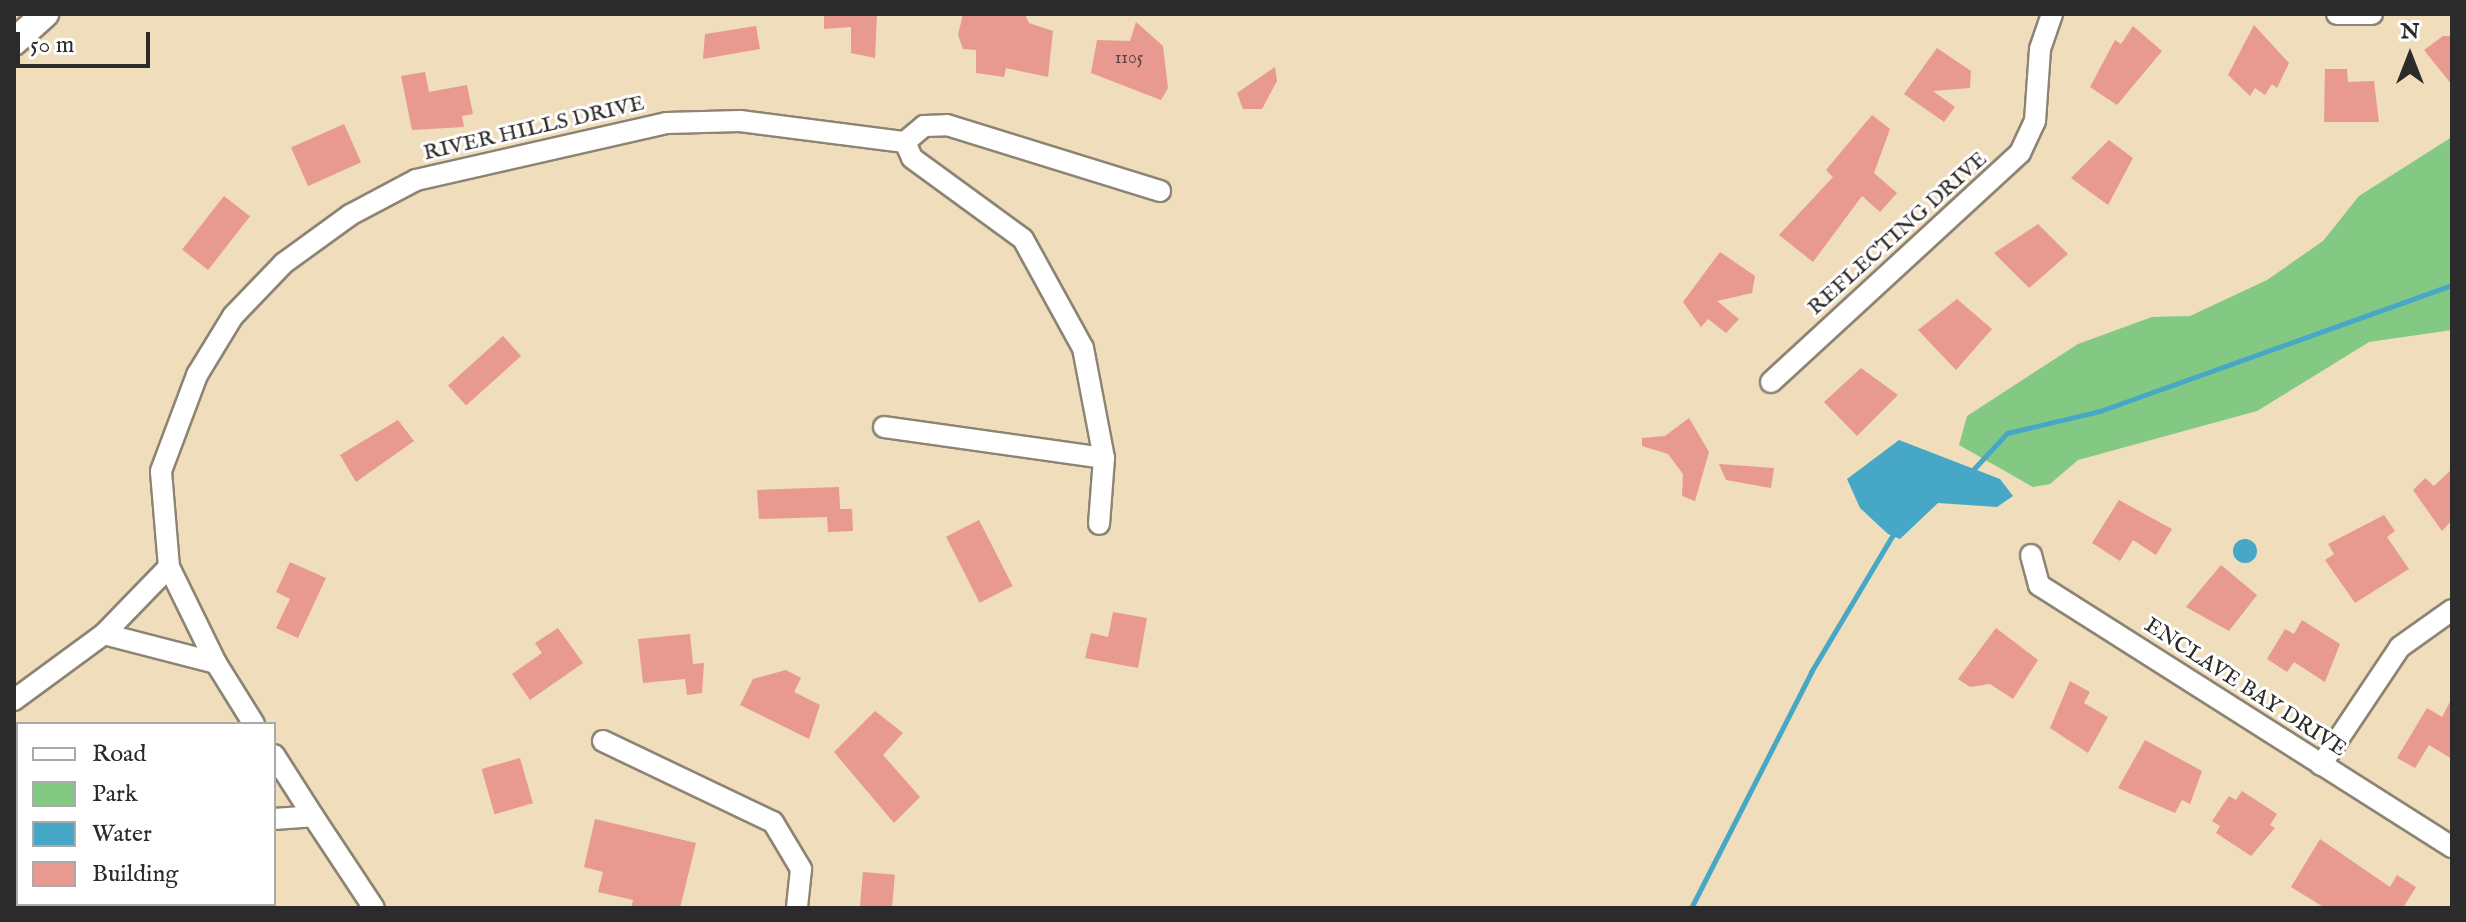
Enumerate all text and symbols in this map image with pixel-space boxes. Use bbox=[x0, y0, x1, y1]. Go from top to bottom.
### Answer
scale bar bbox=[20, 16, 154, 66]
north arrow bbox=[2370, 16, 2450, 96]
text: N bbox=[2400, 18, 2420, 46]
text: 50 m bbox=[30, 30, 74, 61]
house number: 1105 bbox=[1115, 48, 1143, 70]
street label: RIVER HILLS DRIVE bbox=[421, 91, 647, 167]
street label: REFLECTING DRIVE bbox=[1803, 147, 1993, 321]
street label: ENCLAVE BAY DRIVE bbox=[2139, 613, 2351, 763]
legend bbox=[16, 722, 276, 906]
text: Road bbox=[92, 739, 146, 770]
text: Park bbox=[92, 779, 138, 810]
text: Water bbox=[92, 819, 152, 850]
text: Building bbox=[92, 859, 178, 890]

